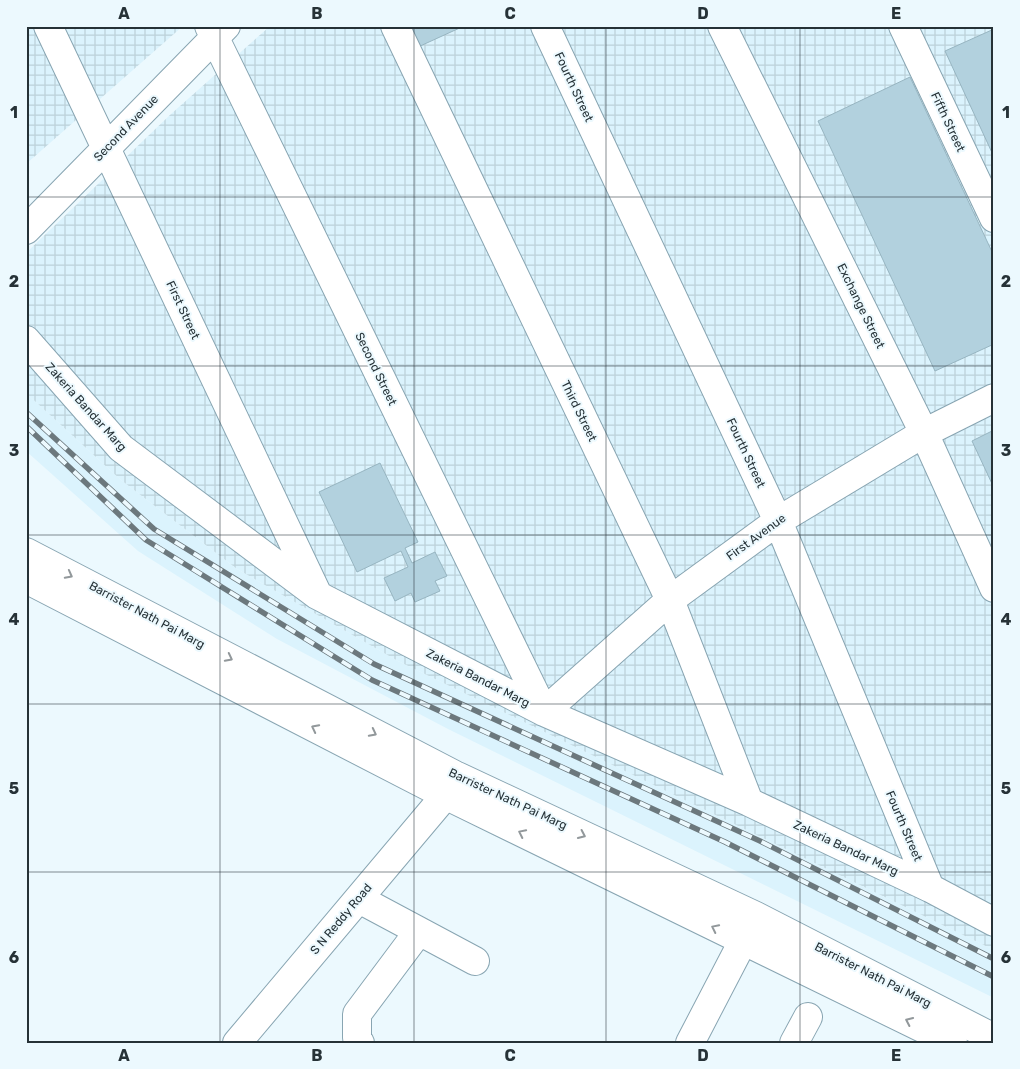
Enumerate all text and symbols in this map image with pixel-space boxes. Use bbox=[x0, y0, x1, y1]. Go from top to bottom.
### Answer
text: A bbox=[118, 4, 130, 23]
text: B bbox=[311, 4, 323, 23]
text: C bbox=[504, 4, 516, 23]
text: D bbox=[697, 4, 709, 23]
text: E bbox=[891, 4, 901, 23]
street label: Fourth Street bbox=[552, 50, 596, 124]
street label: Fifth Street bbox=[928, 90, 968, 154]
street label: Second Avenue bbox=[91, 92, 161, 164]
text: 1 bbox=[10, 103, 18, 122]
text: 1 bbox=[1002, 103, 1010, 122]
street label: Exchange Street bbox=[834, 261, 888, 351]
text: 2 bbox=[9, 272, 19, 291]
text: 2 bbox=[1001, 272, 1011, 291]
street label: First Street bbox=[163, 279, 203, 342]
street label: Second Street bbox=[352, 330, 400, 408]
street label: Zakeria Bandar Marg bbox=[43, 360, 129, 454]
street label: Third Street bbox=[558, 378, 600, 444]
street label: Fourth Street bbox=[724, 416, 768, 490]
text: 3 bbox=[9, 441, 19, 460]
text: 3 bbox=[1001, 441, 1011, 460]
street label: First Avenue bbox=[724, 511, 789, 563]
one-way arrow bbox=[64, 569, 73, 579]
street label: Barrister Nath Pai Marg bbox=[87, 579, 207, 651]
text: 4 bbox=[9, 610, 20, 629]
text: 4 bbox=[1001, 610, 1012, 629]
street label: Zakeria Bandar Marg bbox=[424, 646, 532, 710]
one-way arrow bbox=[224, 652, 233, 662]
one-way arrow bbox=[311, 724, 320, 734]
one-way arrow bbox=[368, 727, 377, 737]
street label: Barrister Nath Pai Marg bbox=[447, 765, 569, 833]
text: 5 bbox=[9, 779, 19, 798]
text: 5 bbox=[1001, 779, 1011, 798]
street label: Fourth Street bbox=[883, 789, 925, 864]
street label: Zakeria Bandar Marg bbox=[791, 818, 901, 878]
one-way arrow bbox=[577, 828, 586, 839]
one-way arrow bbox=[518, 829, 527, 839]
street label: S N Reddy Road bbox=[307, 881, 375, 957]
one-way arrow bbox=[711, 924, 720, 934]
street label: Barrister Nath Pai Marg bbox=[812, 939, 934, 1011]
text: 6 bbox=[9, 948, 19, 967]
text: 6 bbox=[1001, 948, 1011, 967]
one-way arrow bbox=[905, 1016, 914, 1027]
text: A bbox=[118, 1046, 130, 1065]
text: B bbox=[311, 1046, 323, 1065]
text: C bbox=[504, 1046, 516, 1065]
text: D bbox=[697, 1046, 709, 1065]
text: E bbox=[891, 1046, 901, 1065]

